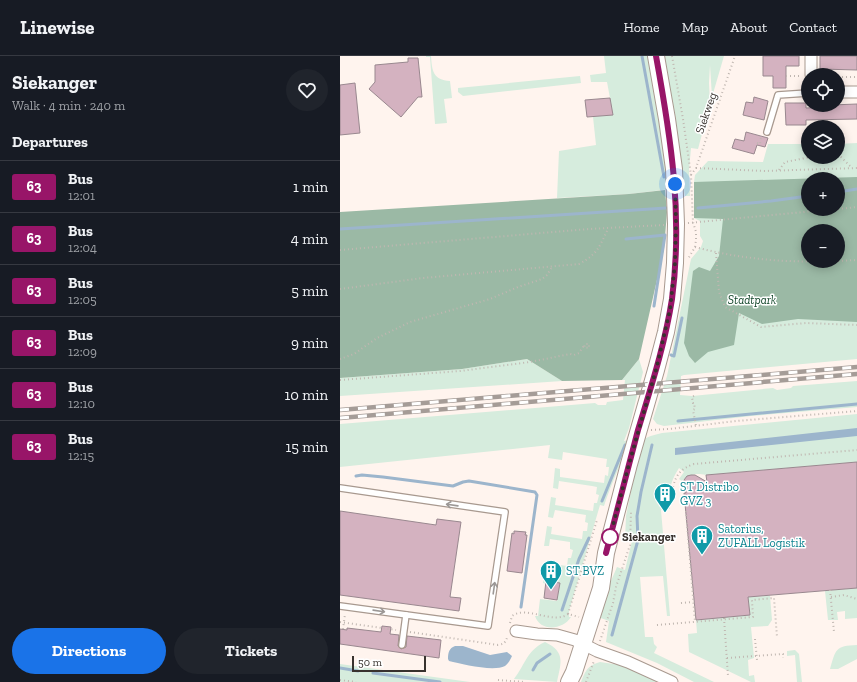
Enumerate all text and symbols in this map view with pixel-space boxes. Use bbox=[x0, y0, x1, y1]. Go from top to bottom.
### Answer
text: Linewise bbox=[20, 16, 95, 39]
text: Home bbox=[624, 19, 660, 36]
text: Map bbox=[682, 19, 708, 36]
text: About bbox=[730, 19, 767, 36]
text: Contact bbox=[789, 19, 837, 36]
map controls bbox=[801, 68, 845, 268]
button: locate bbox=[801, 68, 845, 112]
button: heart bbox=[286, 69, 328, 111]
text: Siekanger bbox=[12, 71, 97, 94]
street label: Siekweg bbox=[692, 90, 720, 136]
text: Walk · 4 min · 240 m bbox=[12, 98, 125, 113]
button: layers bbox=[801, 120, 845, 164]
text: Departures bbox=[12, 133, 88, 151]
text: Bus bbox=[68, 170, 93, 188]
button: + bbox=[801, 172, 845, 216]
your location bbox=[665, 174, 685, 194]
text: 63 bbox=[27, 178, 41, 195]
text: 1 min bbox=[293, 178, 328, 196]
text: 12:01 bbox=[68, 188, 95, 203]
text: Bus bbox=[68, 222, 93, 240]
button: − bbox=[801, 224, 845, 268]
text: 63 bbox=[27, 230, 41, 247]
text: 4 min bbox=[291, 230, 328, 248]
text: 12:04 bbox=[68, 240, 97, 255]
text: Bus bbox=[68, 274, 93, 292]
text: 63 bbox=[27, 282, 41, 299]
text: 5 min bbox=[291, 282, 328, 300]
text: 12:05 bbox=[68, 292, 97, 307]
park label: Stadtpark bbox=[728, 293, 777, 307]
text: Bus bbox=[68, 326, 93, 344]
text: 63 bbox=[27, 334, 41, 351]
text: 9 min bbox=[291, 334, 328, 352]
text: 12:09 bbox=[68, 344, 97, 359]
text: Bus bbox=[68, 378, 93, 396]
text: 63 bbox=[27, 386, 41, 403]
text: 10 min bbox=[284, 386, 328, 404]
text: 12:10 bbox=[68, 396, 95, 411]
text: Bus bbox=[68, 430, 93, 448]
text: 63 bbox=[27, 438, 41, 455]
text: 15 min bbox=[285, 438, 328, 456]
text: 12:15 bbox=[68, 448, 94, 463]
place label: ST Distribo GVZ 3 bbox=[680, 480, 739, 508]
building icon: ST Distribo GVZ 3 bbox=[652, 481, 678, 514]
one-way arrow bbox=[445, 501, 458, 509]
place label: Satorius, ZUFALL Logistik bbox=[718, 522, 806, 550]
building icon: Satorius, ZUFALL Logistik bbox=[689, 523, 715, 556]
marker: Siekanger bbox=[601, 528, 619, 546]
place label: Siekanger bbox=[622, 530, 677, 544]
building icon: ST BVZ bbox=[538, 558, 564, 591]
place label: ST BVZ bbox=[566, 564, 604, 578]
one-way arrow bbox=[490, 582, 498, 595]
one-way arrow bbox=[372, 607, 385, 615]
button: Directions bbox=[12, 628, 166, 674]
button: Tickets bbox=[174, 628, 328, 674]
scale bar bbox=[352, 654, 426, 673]
text: 50 m bbox=[358, 656, 382, 669]

